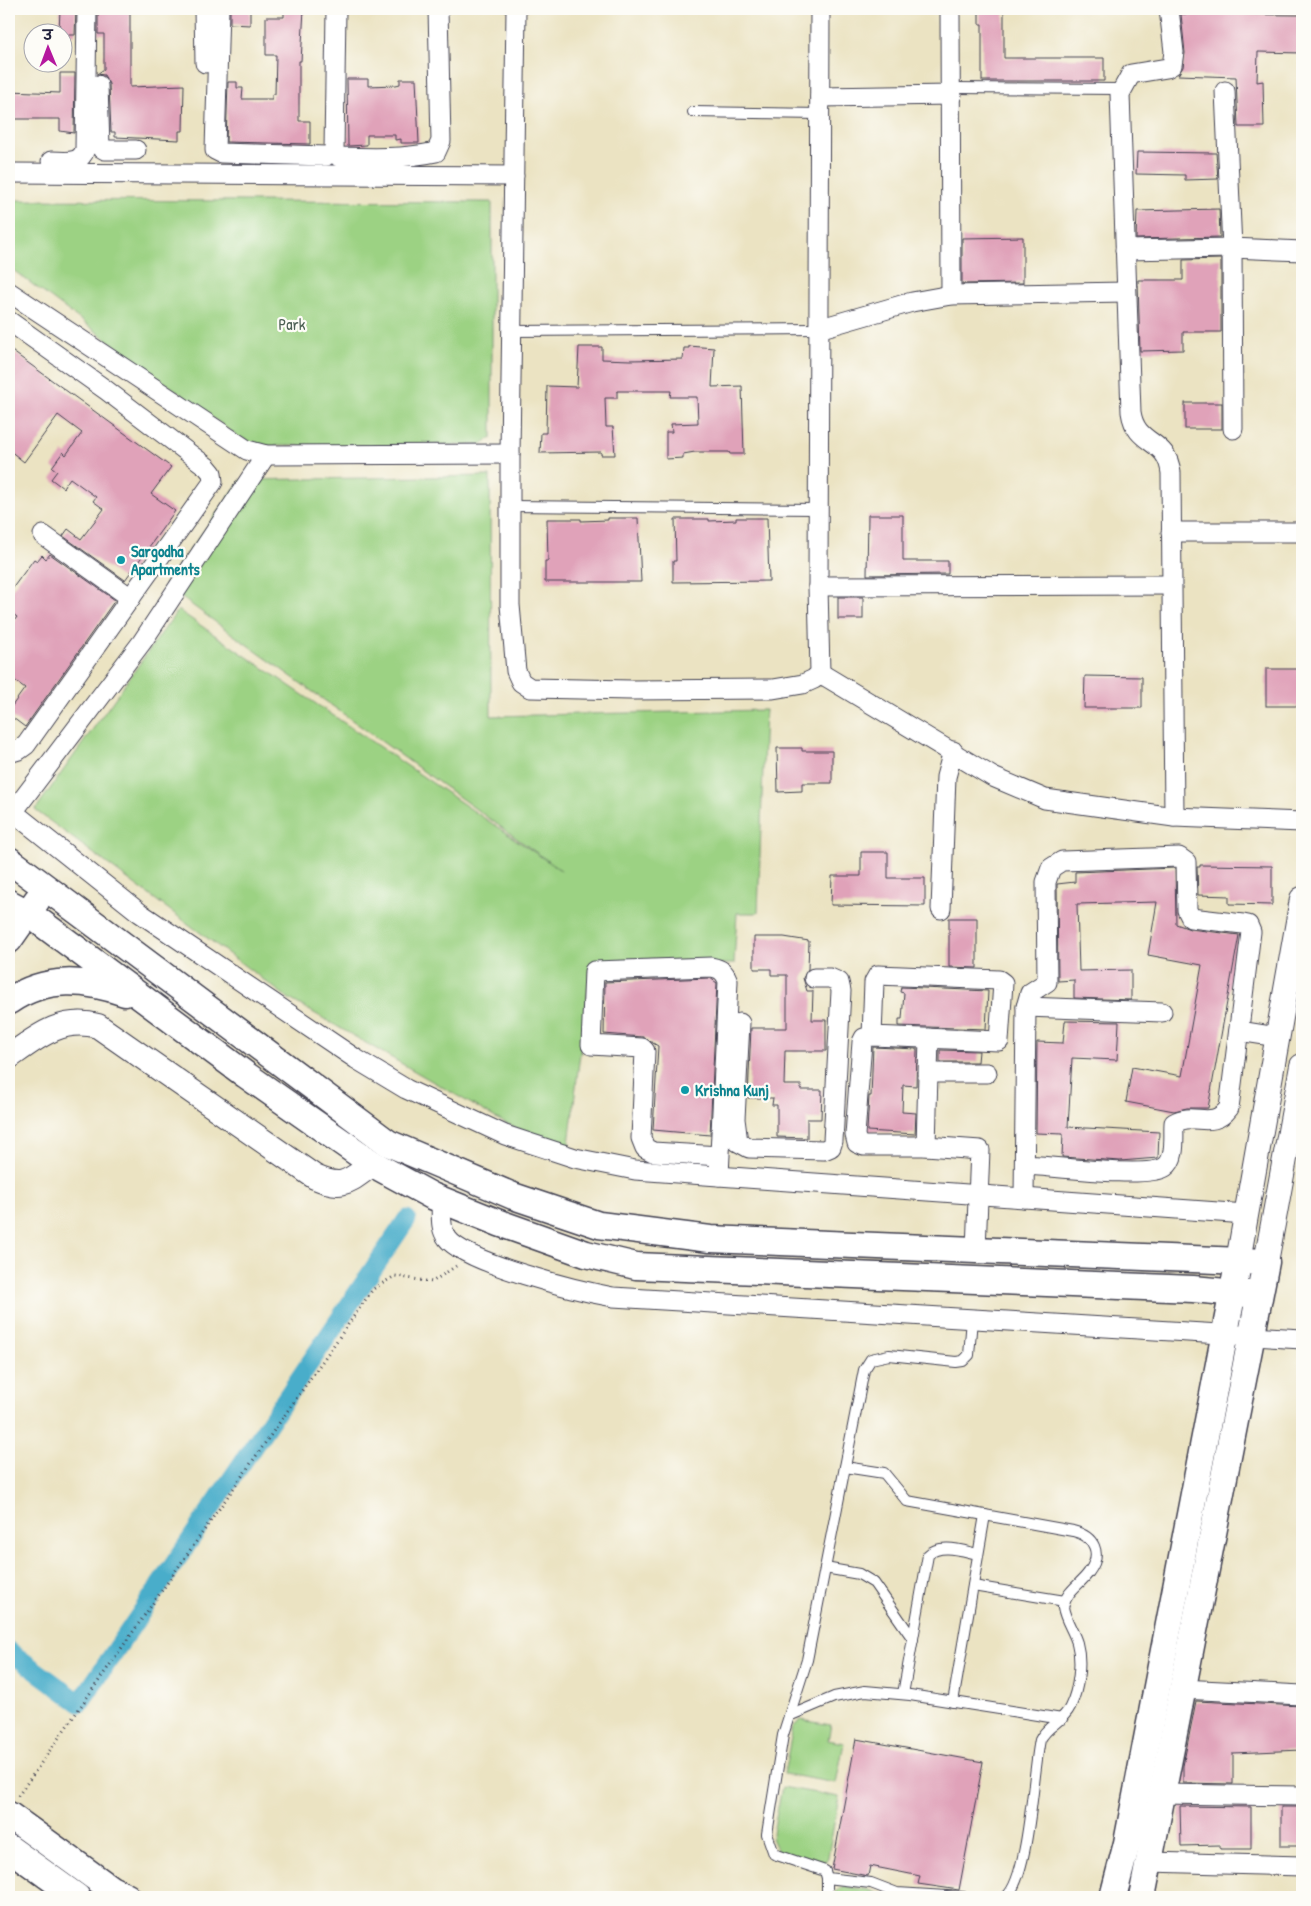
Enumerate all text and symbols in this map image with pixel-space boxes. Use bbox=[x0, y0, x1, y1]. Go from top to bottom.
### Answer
north arrow bbox=[22, 22, 72, 72]
text: उ bbox=[41, 25, 54, 44]
park label: Park bbox=[279, 313, 306, 335]
place label: Sargodha Apartments bbox=[131, 540, 201, 581]
marker: Sargodha Apartments bbox=[115, 554, 127, 566]
place label: Krishna Kunj bbox=[695, 1079, 769, 1101]
marker: Krishna Kunj bbox=[679, 1084, 691, 1096]

